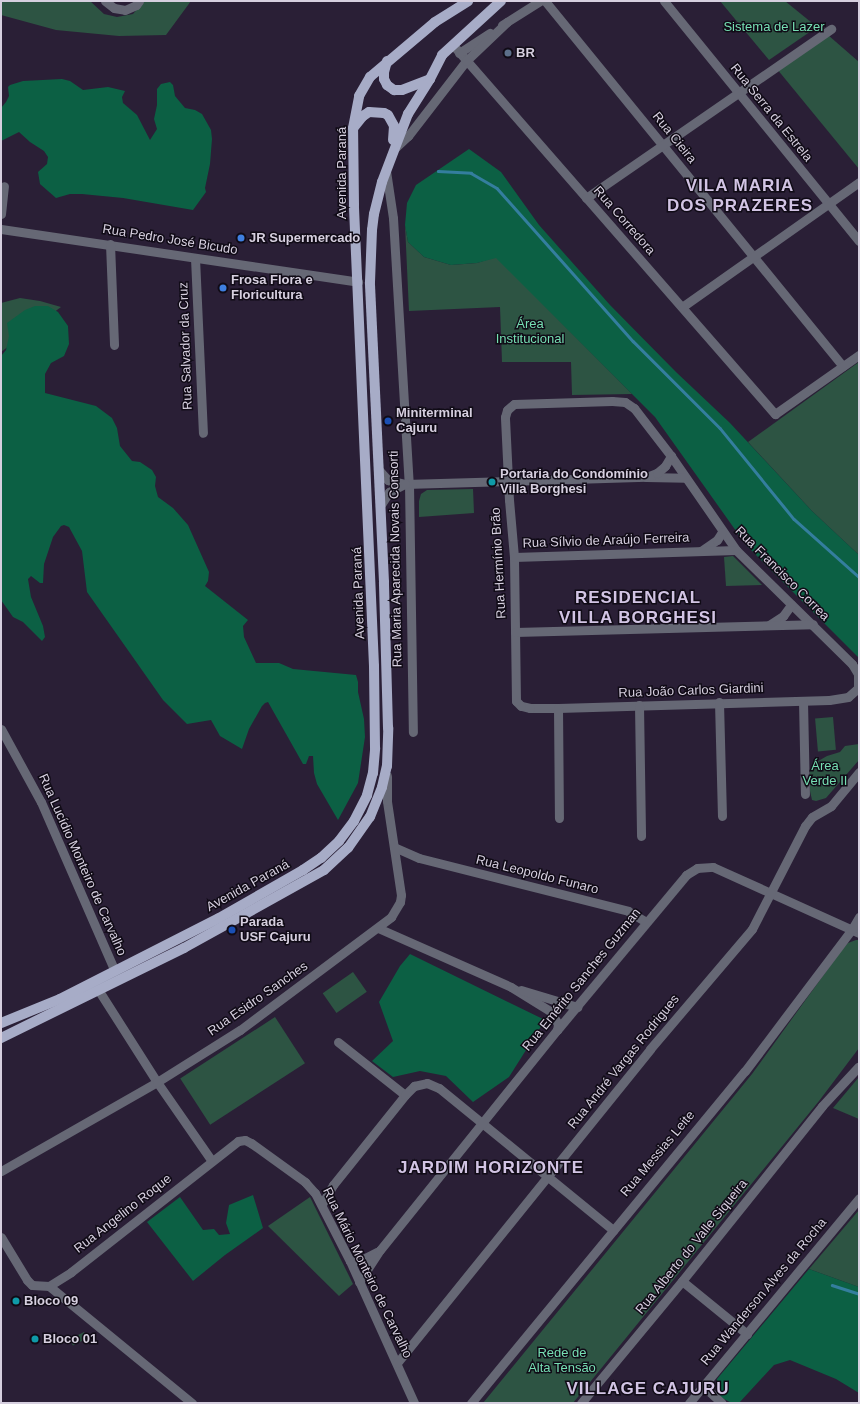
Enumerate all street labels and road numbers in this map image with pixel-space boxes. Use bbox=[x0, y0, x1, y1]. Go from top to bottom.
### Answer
street label: Rua Serra da Estrela bbox=[727, 61, 815, 165]
street label: Rua Cieira bbox=[649, 109, 699, 167]
street label: Avenida Paraná bbox=[334, 127, 350, 219]
street label: Rua Corredora bbox=[590, 183, 658, 259]
street label: Rua Pedro José Bicudo bbox=[101, 222, 239, 258]
street label: Rua Salvador da Cruz bbox=[176, 282, 196, 410]
street label: Rua Maria Aparecida Novais Consorti bbox=[386, 450, 406, 668]
street label: Rua Hermínio Brão bbox=[488, 507, 510, 619]
street label: Rua Francisco Correa bbox=[732, 524, 832, 624]
street label: Rua Sílvio de Araújo Ferreira bbox=[522, 530, 690, 552]
street label: Avenida Paraná bbox=[350, 547, 368, 639]
street label: Rua João Carlos Giardini bbox=[618, 681, 764, 701]
street label: Rua Lucídio Monteiro de Carvalho bbox=[35, 772, 129, 958]
street label: Rua Leopoldo Funaro bbox=[474, 852, 600, 898]
street label: Avenida Paraná bbox=[204, 857, 292, 915]
street label: Rua Emérito Sanches Guzman bbox=[520, 905, 644, 1055]
street label: Rua Esidro Sanches bbox=[205, 959, 311, 1039]
street label: Rua André Vargas Rodrigues bbox=[565, 991, 683, 1133]
street label: Rua Messias Leite bbox=[618, 1108, 698, 1200]
street label: Rua Angelino Roque bbox=[71, 1171, 175, 1257]
street label: Rua Alberto do Valle Siqueira bbox=[633, 1176, 751, 1318]
street label: Rua Mário Monteiro de Carvalho bbox=[319, 1185, 415, 1361]
street label: Rua Wanderson Alves da Rocha bbox=[698, 1215, 830, 1369]

